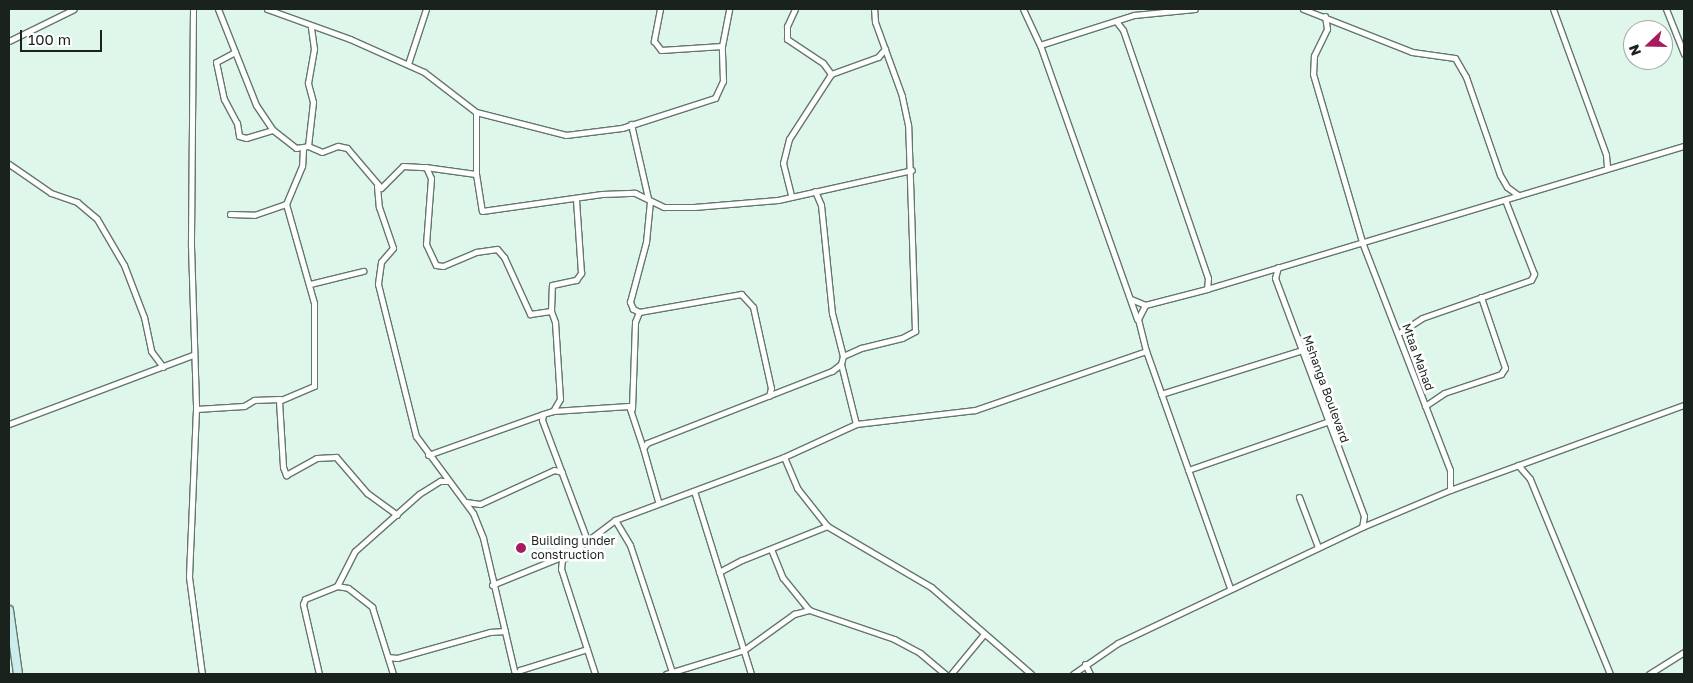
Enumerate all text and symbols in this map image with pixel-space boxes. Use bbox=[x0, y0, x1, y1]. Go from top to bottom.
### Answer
scale bar bbox=[22, 20, 105, 52]
north arrow bbox=[1623, 20, 1673, 70]
text: 100 m bbox=[28, 30, 71, 48]
text: N bbox=[1625, 42, 1644, 58]
street label: Mtaa Mahad bbox=[1399, 321, 1437, 393]
street label: Mshanga Boulevard bbox=[1300, 333, 1352, 445]
place label: Building under construction bbox=[531, 534, 615, 562]
marker: Building under construction bbox=[515, 542, 527, 554]

